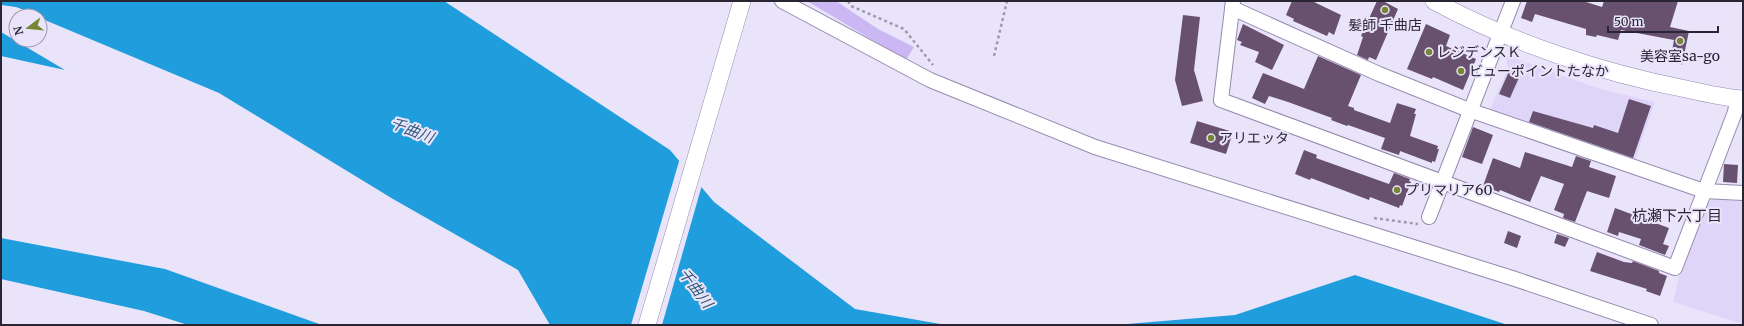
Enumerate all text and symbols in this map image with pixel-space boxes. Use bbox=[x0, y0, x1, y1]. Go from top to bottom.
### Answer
marker: 髪師 千曲店 bbox=[1380, 5, 1390, 15]
north arrow bbox=[8, 8, 48, 48]
scale bar bbox=[1608, 8, 1718, 34]
text: 50 m bbox=[1614, 14, 1643, 29]
place label: 髪師 千曲店 bbox=[1348, 16, 1422, 34]
text: N bbox=[10, 24, 26, 37]
marker: 美容室sa-go bbox=[1675, 36, 1685, 46]
place label: レジデンスＫ bbox=[1437, 43, 1521, 61]
marker: レジデンスＫ bbox=[1424, 47, 1434, 57]
place label: 美容室sa-go bbox=[1640, 47, 1720, 65]
place label: ビューポイントたなか bbox=[1469, 62, 1609, 80]
marker: ビューポイントたなか bbox=[1456, 66, 1466, 76]
water label: 千曲川 bbox=[388, 113, 438, 148]
place label: アリエッタ bbox=[1219, 129, 1289, 147]
marker: アリエッタ bbox=[1206, 133, 1216, 143]
place label: プリマリア60 bbox=[1405, 181, 1492, 199]
marker: プリマリア60 bbox=[1392, 185, 1402, 195]
district label: 杭瀬下六丁目 bbox=[1632, 206, 1722, 225]
water label: 千曲川 bbox=[675, 264, 718, 313]

